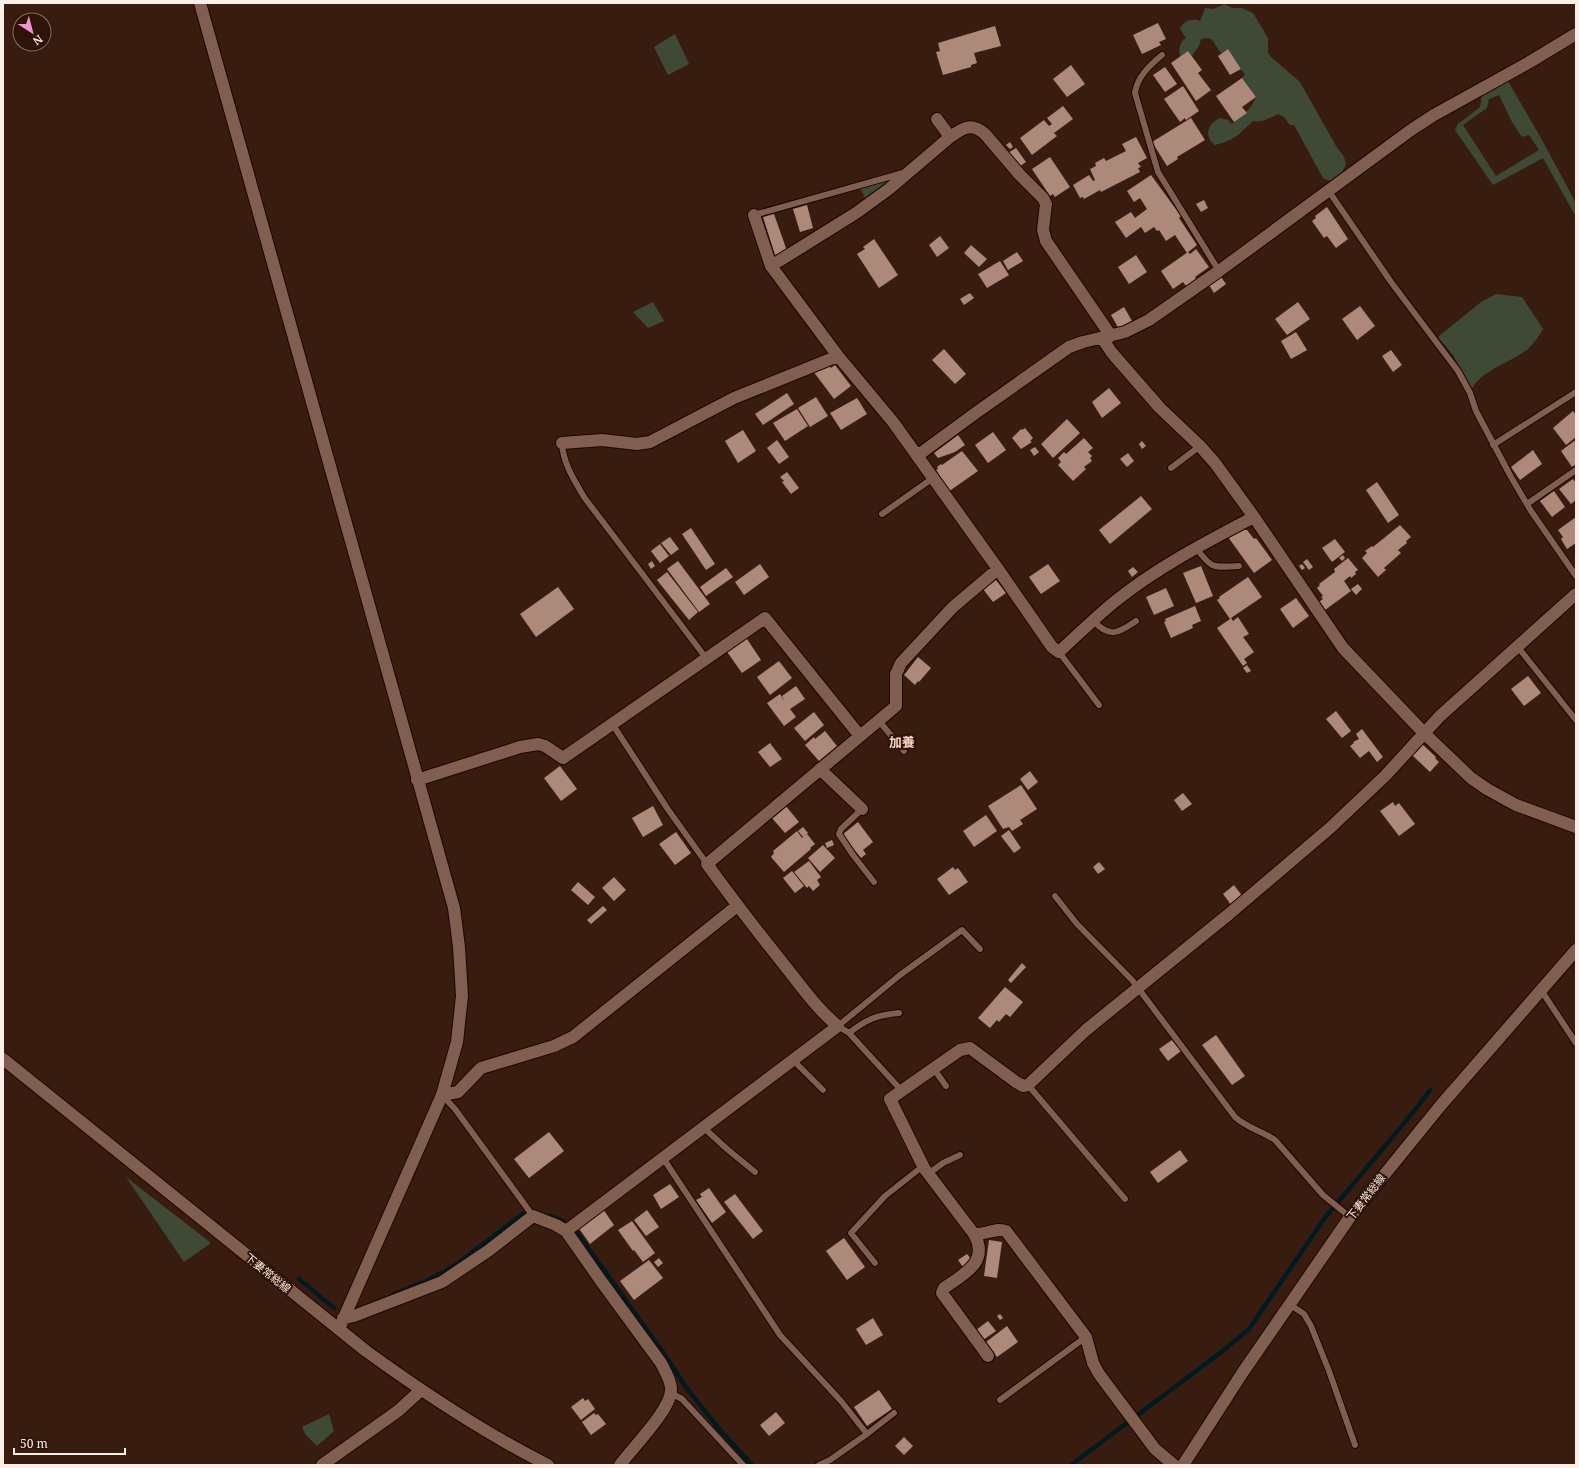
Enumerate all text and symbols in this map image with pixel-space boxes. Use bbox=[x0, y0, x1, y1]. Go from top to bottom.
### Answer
north arrow bbox=[12, 12, 52, 52]
text: N bbox=[30, 32, 46, 49]
district label: 加養 bbox=[889, 733, 915, 751]
street label: 下妻常総線 bbox=[1343, 1170, 1388, 1223]
street label: 下妻常総線 bbox=[242, 1249, 294, 1296]
scale bar bbox=[14, 1430, 125, 1456]
text: 50 m bbox=[20, 1435, 48, 1452]

